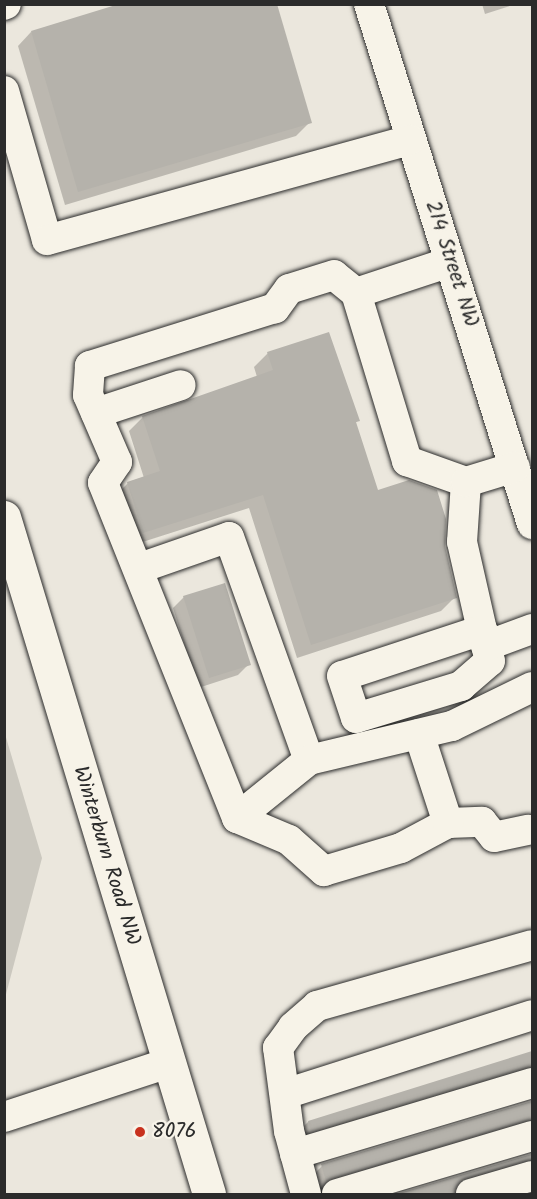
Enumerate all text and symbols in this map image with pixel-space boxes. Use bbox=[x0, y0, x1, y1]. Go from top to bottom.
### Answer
street label: 214 Street NW bbox=[419, 198, 483, 330]
street label: Winterburn Road NW bbox=[67, 763, 145, 949]
place label: 8076 bbox=[152, 1119, 196, 1145]
marker: 8076 bbox=[133, 1125, 147, 1139]

